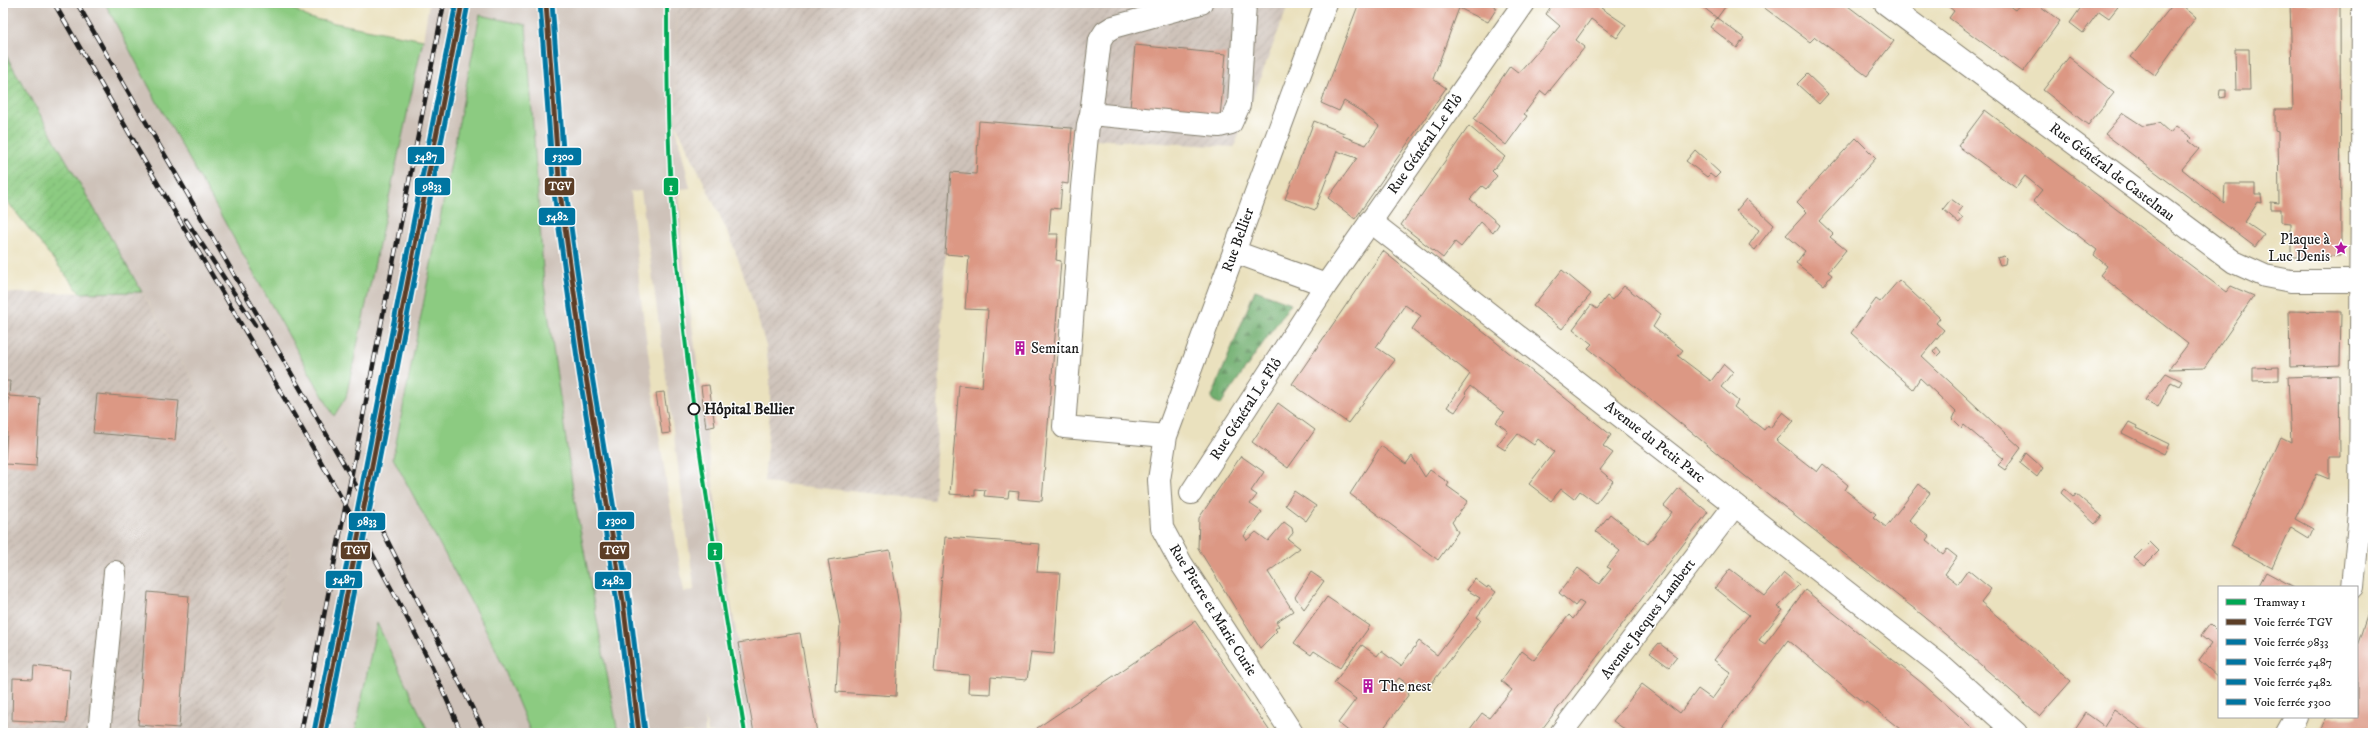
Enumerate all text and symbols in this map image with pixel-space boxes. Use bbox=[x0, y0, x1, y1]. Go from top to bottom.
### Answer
street label: Rue Général Le Flô bbox=[1383, 90, 1467, 198]
street label: Rue Général de Castelnau bbox=[2045, 119, 2179, 225]
line badge: 5487 bbox=[407, 146, 445, 165]
line badge: 5300 bbox=[544, 147, 582, 166]
text: 5487 bbox=[414, 150, 437, 164]
text: 5300 bbox=[551, 150, 574, 164]
line badge: 9833 bbox=[414, 177, 451, 196]
line badge: TGV bbox=[544, 177, 575, 196]
line badge: 1 bbox=[663, 177, 679, 196]
text: 9833 bbox=[421, 180, 442, 194]
text: TGV bbox=[548, 180, 573, 194]
text: 1 bbox=[669, 181, 673, 195]
street label: Rue Bellier bbox=[1218, 205, 1259, 275]
line badge: 5482 bbox=[538, 207, 576, 226]
text: 5482 bbox=[545, 210, 569, 224]
place label: Plaque à Luc Denis bbox=[2268, 230, 2331, 266]
place icon: Plaque à Luc Denis bbox=[2333, 240, 2349, 256]
place label: Semitan bbox=[1031, 339, 1079, 358]
building icon: Semitan bbox=[1012, 340, 1028, 356]
street label: Rue Général Le Flô bbox=[1206, 354, 1286, 464]
street label: Avenue du Petit Parc bbox=[1601, 397, 1710, 488]
place label: Hôpital Bellier bbox=[704, 400, 795, 419]
marker: Hôpital Bellier bbox=[687, 402, 701, 416]
line badge: 5300 bbox=[597, 511, 635, 530]
line badge: 9833 bbox=[348, 512, 386, 531]
text: 5300 bbox=[604, 514, 627, 528]
text: 9833 bbox=[356, 515, 377, 529]
street label: Rue Pierre et Marie Curie bbox=[1165, 540, 1261, 680]
line badge: TGV bbox=[340, 541, 371, 560]
line badge: TGV bbox=[599, 541, 630, 560]
line badge: 1 bbox=[707, 542, 723, 561]
text: TGV bbox=[344, 544, 369, 558]
text: TGV bbox=[603, 544, 628, 558]
text: 1 bbox=[713, 545, 717, 559]
street label: Avenue Jacques Lambert bbox=[1596, 555, 1700, 683]
line badge: 5487 bbox=[325, 570, 363, 589]
line badge: 5482 bbox=[594, 571, 632, 590]
text: 5487 bbox=[332, 573, 355, 587]
text: 5482 bbox=[601, 574, 625, 588]
legend bbox=[2218, 586, 2358, 718]
text: Tramway 1 bbox=[2254, 595, 2306, 610]
text: Voie ferrée TGV bbox=[2253, 615, 2333, 630]
text: Voie ferrée 9833 bbox=[2253, 635, 2329, 650]
text: Voie ferrée 5487 bbox=[2253, 655, 2332, 670]
text: Voie ferrée 5482 bbox=[2253, 675, 2332, 690]
place label: The nest bbox=[1379, 677, 1432, 696]
building icon: The nest bbox=[1360, 678, 1376, 694]
text: Voie ferrée 5300 bbox=[2253, 695, 2331, 710]

